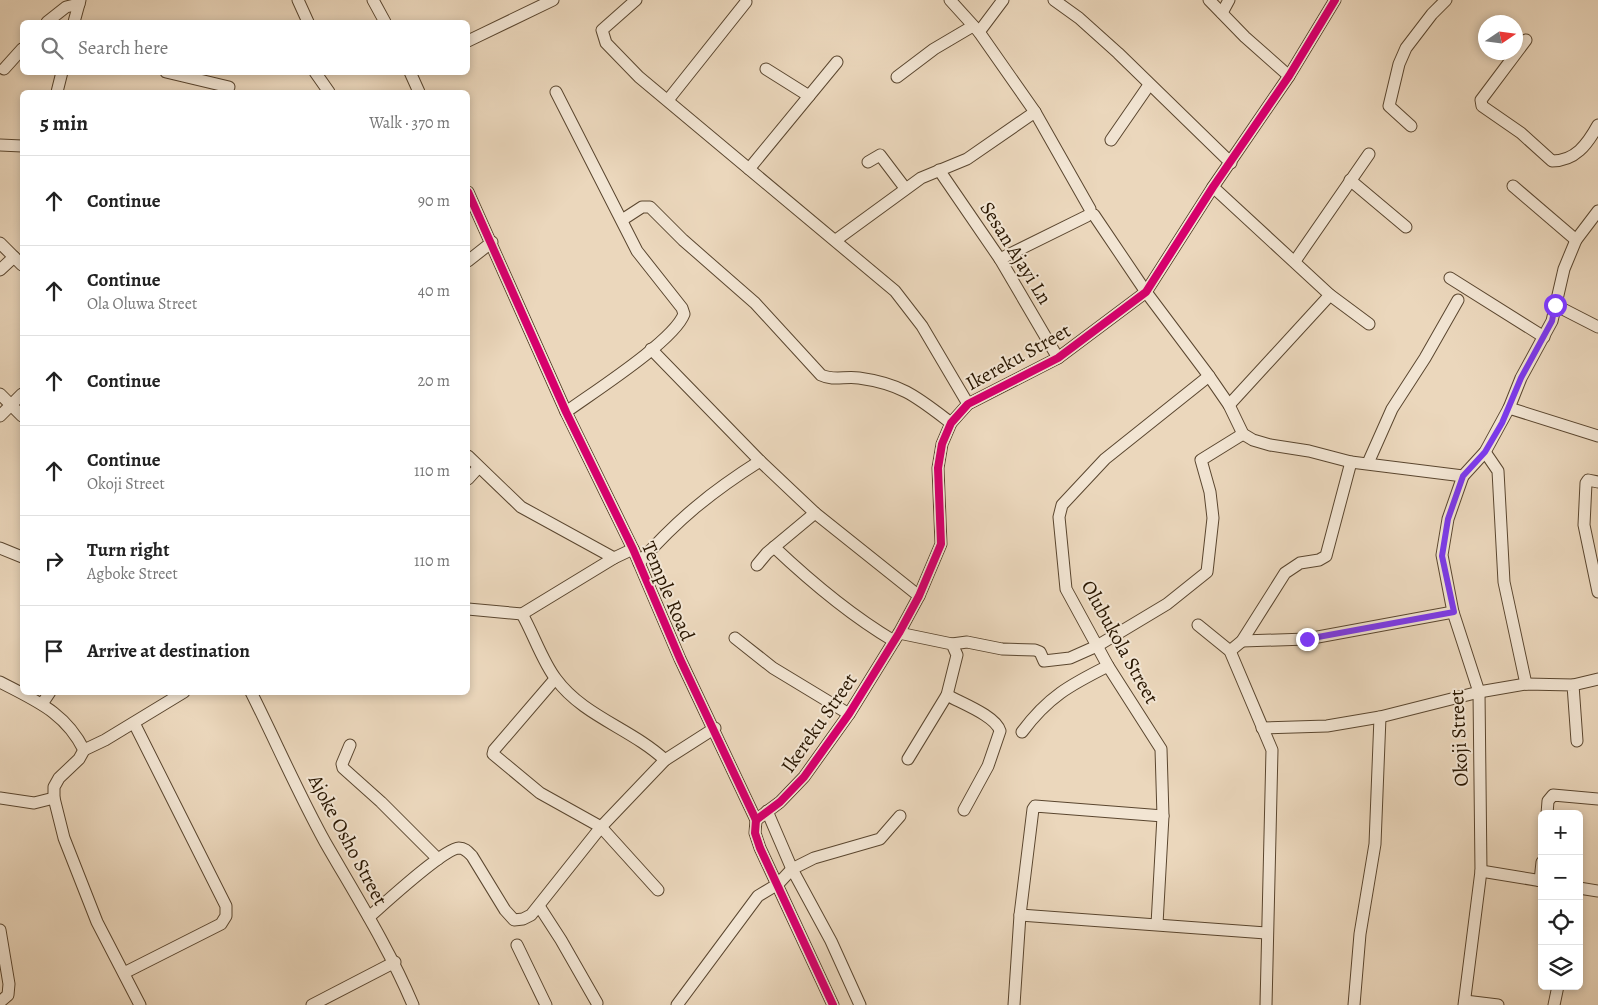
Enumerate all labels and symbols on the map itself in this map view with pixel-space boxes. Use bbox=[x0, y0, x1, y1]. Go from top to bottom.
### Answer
north arrow bbox=[1478, 15, 1523, 60]
street label: Sesan Ajayi Ln bbox=[974, 196, 1058, 310]
route start bbox=[1544, 294, 1567, 317]
street label: Ikereku Street bbox=[961, 317, 1076, 397]
street label: Temple Road bbox=[635, 537, 701, 645]
street label: Olubukola Street bbox=[1075, 575, 1165, 709]
route end bbox=[1296, 628, 1319, 651]
street label: Ikereku Street bbox=[775, 667, 864, 778]
street label: Okoji Street bbox=[1443, 688, 1475, 787]
street label: Ajoke Osho Street bbox=[302, 769, 394, 911]

